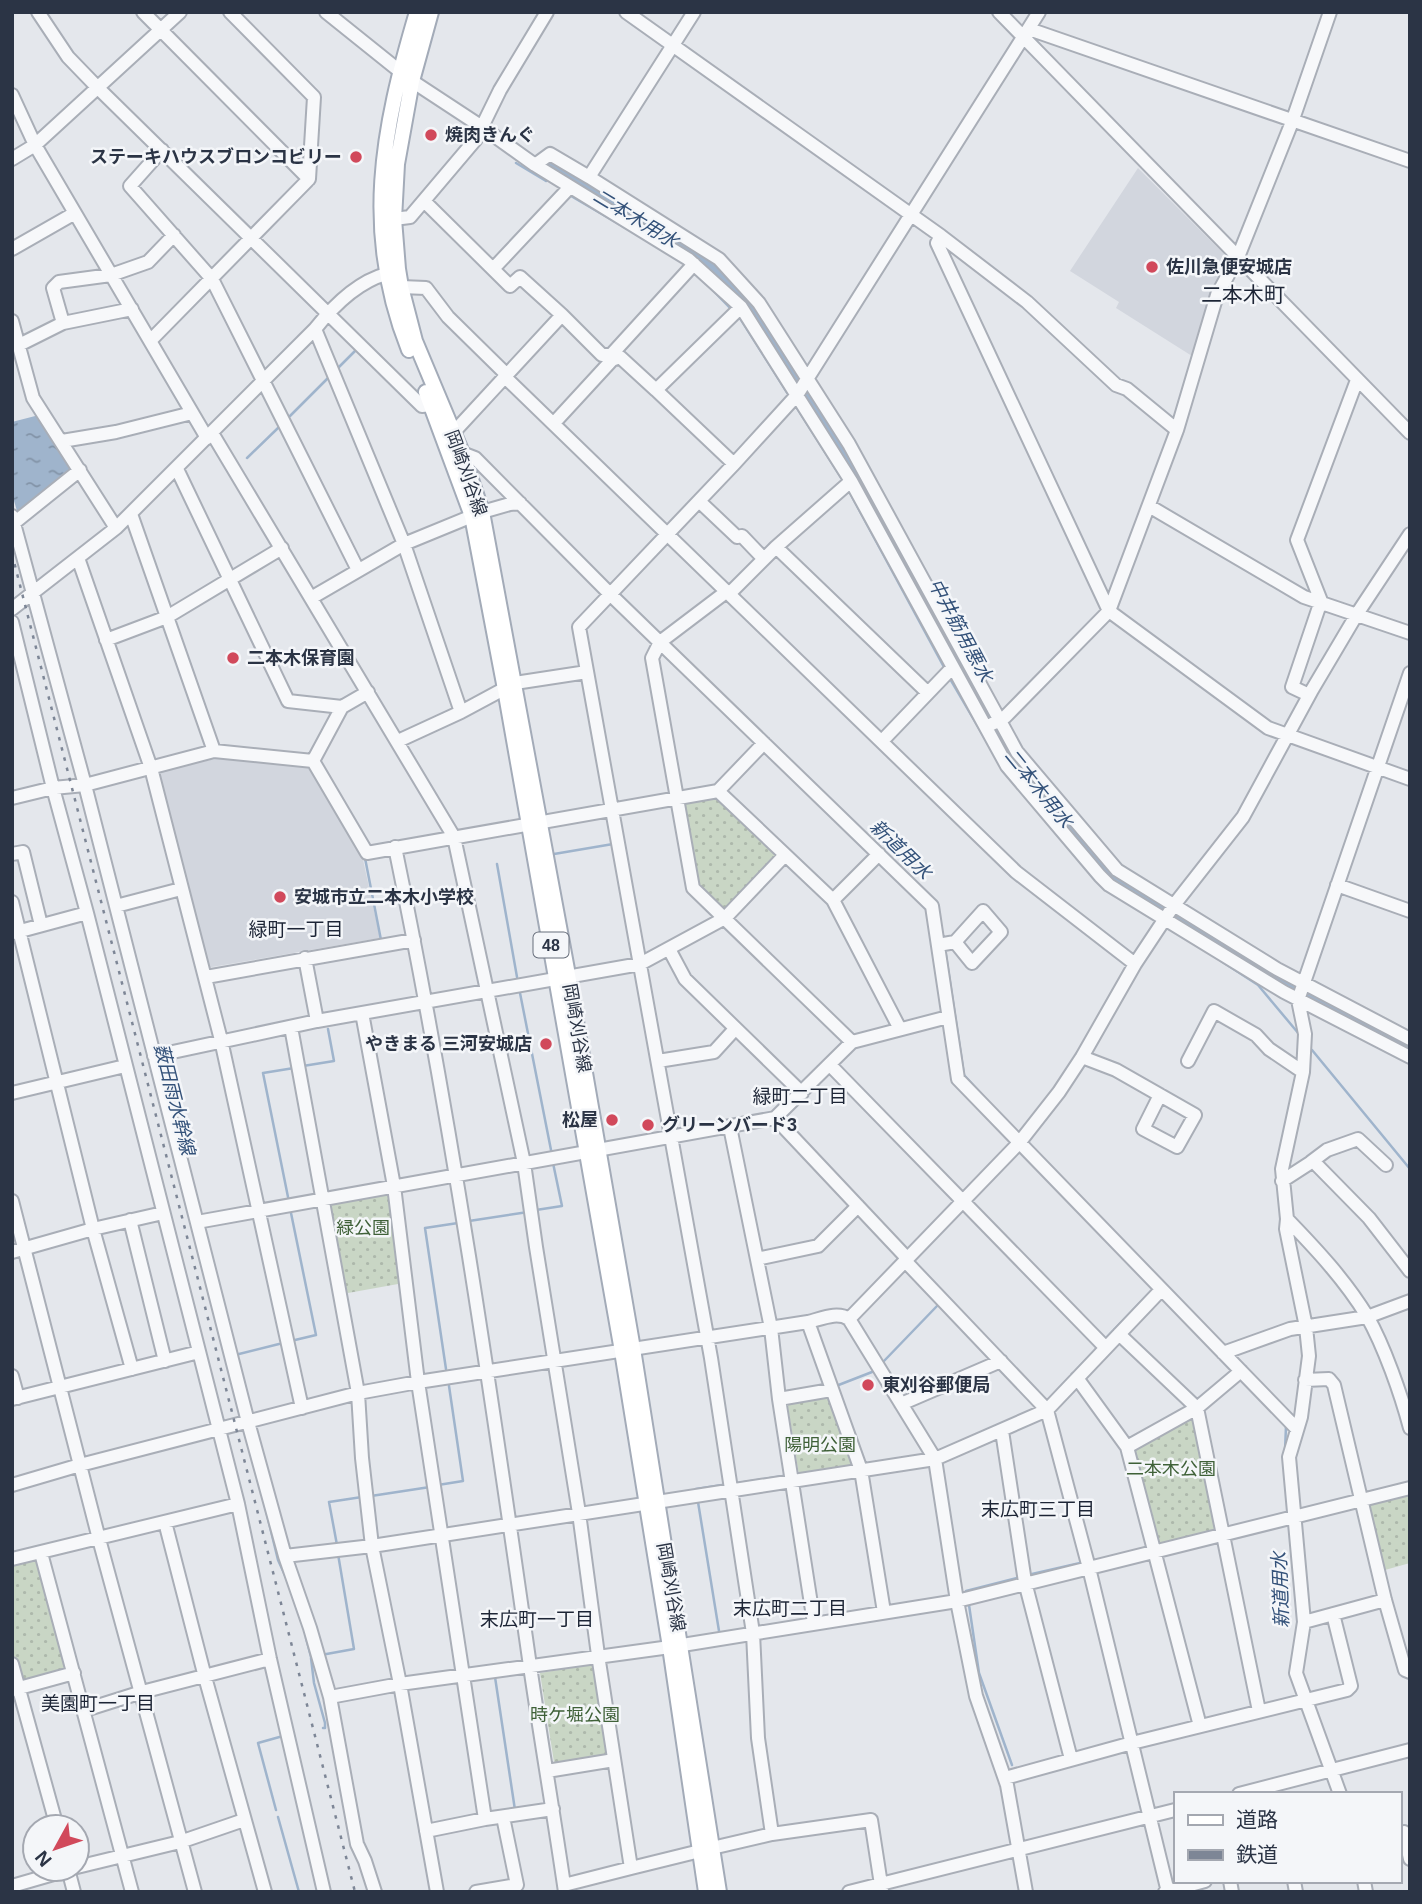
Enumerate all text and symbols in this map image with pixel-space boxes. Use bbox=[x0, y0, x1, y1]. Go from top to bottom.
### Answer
place label: 焼肉きんぐ bbox=[445, 125, 535, 145]
marker: 焼肉きんぐ bbox=[423, 127, 439, 143]
place label: ステーキハウスブロンコビリー bbox=[90, 147, 342, 167]
marker: ステーキハウスブロンコビリー bbox=[348, 149, 364, 165]
water label: 二本木用水 bbox=[590, 185, 684, 253]
place label: 佐川急便安城店 bbox=[1166, 257, 1292, 277]
marker: 佐川急便安城店 bbox=[1144, 259, 1160, 275]
district label: 二本木町 bbox=[1201, 283, 1285, 306]
street label: 岡崎刈谷線 bbox=[441, 427, 491, 519]
water label: 中井筋用悪水 bbox=[925, 575, 998, 687]
place label: 二本木保育園 bbox=[247, 648, 355, 668]
marker: 二本木保育園 bbox=[225, 650, 241, 666]
water label: 二本木用水 bbox=[1001, 745, 1078, 833]
water label: 新道用水 bbox=[866, 815, 937, 885]
place label: 安城市立二本木小学校 bbox=[294, 887, 474, 907]
marker: 安城市立二本木小学校 bbox=[272, 889, 288, 905]
district label: 緑町一丁目 bbox=[248, 919, 344, 940]
road number: 48 bbox=[534, 932, 568, 958]
street label: 岡崎刈谷線 bbox=[559, 982, 595, 1074]
place label: やきまる 三河安城店 bbox=[365, 1034, 532, 1054]
marker: やきまる 三河安城店 bbox=[538, 1036, 554, 1052]
water label: 薮田雨水幹線 bbox=[151, 1041, 199, 1159]
district label: 緑町二丁目 bbox=[752, 1086, 848, 1107]
place label: 松屋 bbox=[562, 1110, 598, 1130]
marker: 松屋 bbox=[604, 1112, 620, 1128]
place label: グリーンバード3 bbox=[662, 1115, 797, 1135]
marker: グリーンバード3 bbox=[640, 1117, 656, 1133]
park label: 緑公園 bbox=[336, 1218, 390, 1238]
place label: 東刈谷郵便局 bbox=[882, 1375, 990, 1395]
marker: 東刈谷郵便局 bbox=[860, 1377, 876, 1393]
park label: 陽明公園 bbox=[784, 1435, 856, 1455]
park label: 二本木公園 bbox=[1126, 1459, 1216, 1479]
district label: 末広町三丁目 bbox=[981, 1499, 1095, 1520]
street label: 岡崎刈谷線 bbox=[653, 1541, 689, 1633]
water label: 新道用水 bbox=[1269, 1550, 1292, 1628]
district label: 末広町二丁目 bbox=[733, 1598, 847, 1619]
district label: 末広町一丁目 bbox=[480, 1609, 594, 1630]
district label: 美園町一丁目 bbox=[41, 1693, 155, 1714]
park label: 時ケ堀公園 bbox=[530, 1705, 620, 1725]
legend bbox=[1174, 1792, 1401, 1883]
text: 道路 bbox=[1236, 1808, 1278, 1831]
north arrow bbox=[21, 1813, 91, 1883]
text: 鉄道 bbox=[1236, 1843, 1278, 1866]
text: N bbox=[31, 1847, 56, 1871]

